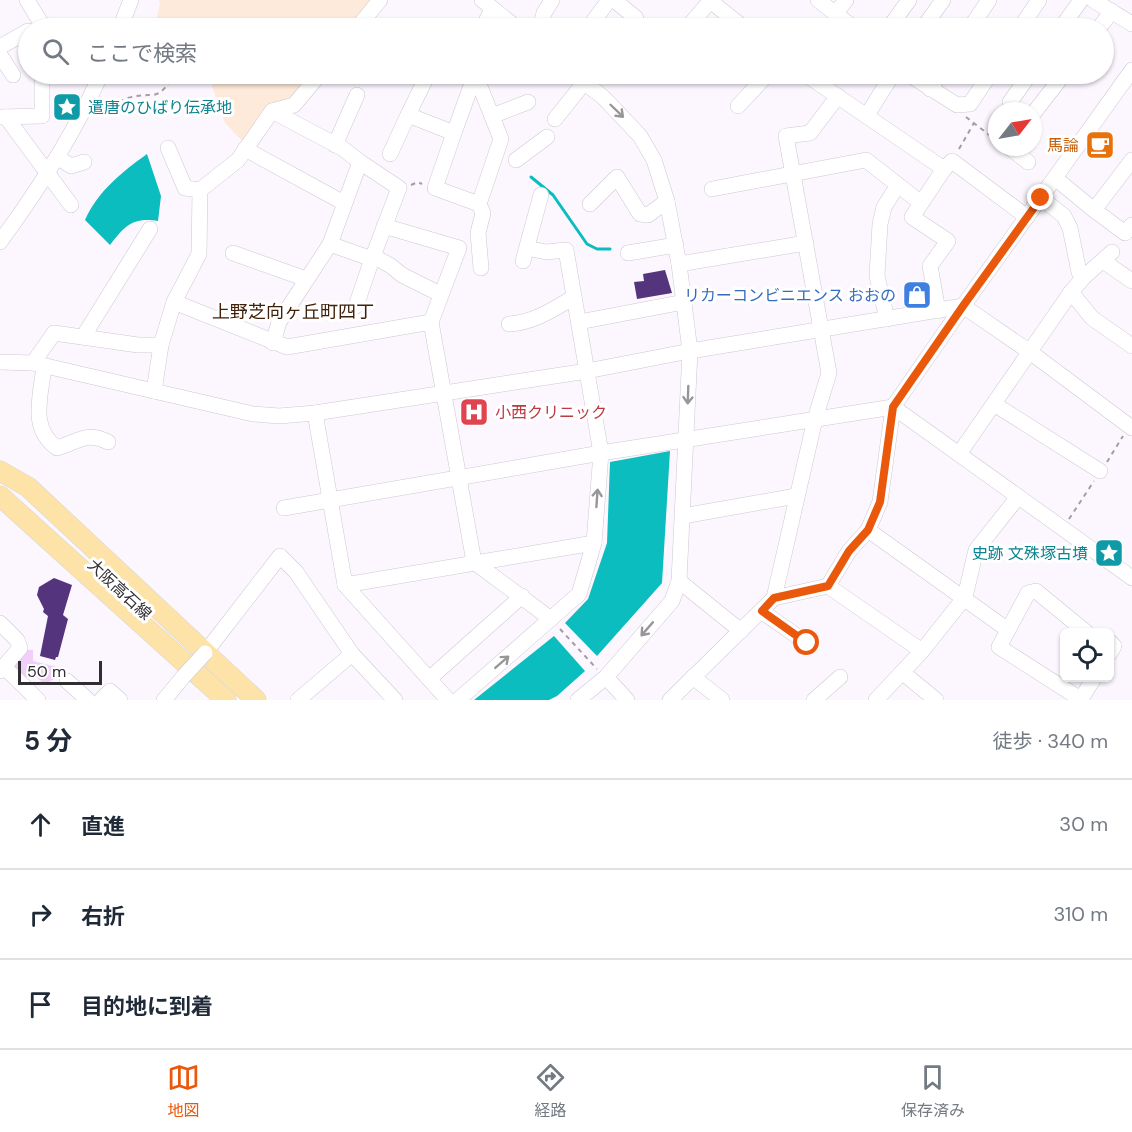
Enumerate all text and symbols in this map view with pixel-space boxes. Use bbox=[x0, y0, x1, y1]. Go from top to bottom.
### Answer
search box bbox=[18, 18, 1114, 84]
icon: search bbox=[39, 35, 72, 68]
text: ここで検索 bbox=[87, 39, 197, 68]
place icon: 遣唐のひばり伝承地 bbox=[51, 91, 83, 123]
place label: 遣唐のひばり伝承地 bbox=[88, 97, 232, 118]
north arrow bbox=[988, 102, 1042, 156]
one-way arrow bbox=[610, 104, 625, 119]
cafe icon: 馬論 bbox=[1084, 129, 1116, 161]
place label: 馬論 bbox=[1047, 135, 1079, 156]
route end bbox=[1027, 184, 1053, 210]
shop icon: リカーコンビニエンス おおの bbox=[901, 279, 933, 311]
place label: リカーコンビニエンス おおの bbox=[684, 285, 896, 306]
district label: 上野芝向ヶ丘町四丁 bbox=[212, 300, 374, 324]
one-way arrow bbox=[683, 385, 694, 405]
hospital icon: 小西クリニック bbox=[458, 396, 490, 428]
place label: 小西クリニック bbox=[495, 402, 607, 423]
one-way arrow bbox=[592, 489, 603, 509]
place icon: 史跡 文殊塚古墳 bbox=[1093, 537, 1125, 569]
place label: 史跡 文殊塚古墳 bbox=[972, 543, 1088, 564]
street label: 大阪高石線 bbox=[83, 554, 156, 624]
one-way arrow bbox=[640, 621, 654, 636]
map controls bbox=[1060, 628, 1114, 682]
button: locate bbox=[1060, 628, 1114, 682]
route start bbox=[793, 629, 819, 655]
one-way arrow bbox=[494, 655, 509, 669]
scale bar bbox=[18, 658, 102, 686]
text: 50 m bbox=[27, 661, 66, 682]
text: 5 分 bbox=[24, 724, 72, 758]
text: 徒歩 · 340 m bbox=[993, 728, 1108, 754]
icon: ahead bbox=[24, 808, 57, 841]
text: 30 m bbox=[1059, 811, 1108, 837]
text: 直進 bbox=[81, 812, 125, 841]
icon: right bbox=[24, 898, 57, 931]
text: 310 m bbox=[1053, 901, 1108, 927]
text: 右折 bbox=[81, 902, 125, 931]
icon: arrive bbox=[24, 988, 57, 1021]
text: 目的地に到着 bbox=[81, 992, 213, 1021]
tab: 地図 bbox=[167, 1061, 200, 1121]
tab: 経路 bbox=[534, 1061, 567, 1121]
tab: 保存済み bbox=[901, 1061, 965, 1121]

